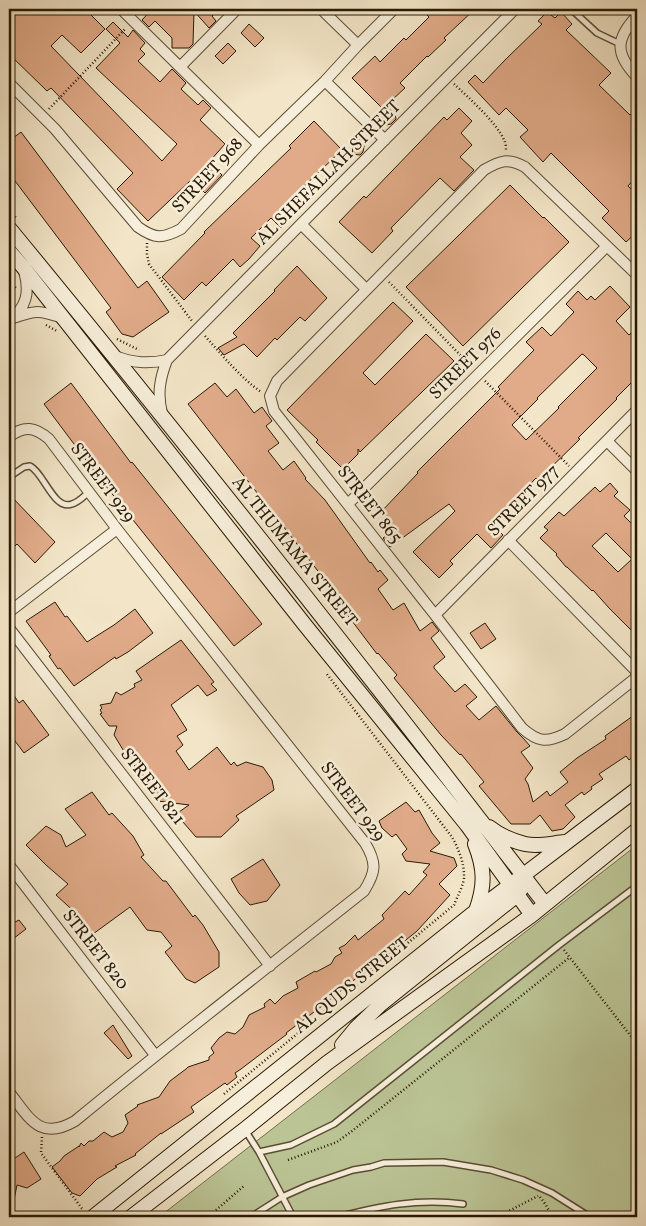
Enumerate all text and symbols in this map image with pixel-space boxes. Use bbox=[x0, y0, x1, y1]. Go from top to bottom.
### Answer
street label: AL SHEFALLAH STREET bbox=[251, 95, 407, 251]
street label: STREET 968 bbox=[167, 133, 249, 219]
street label: STREET 976 bbox=[424, 322, 508, 406]
street label: STREET 929 bbox=[64, 438, 140, 528]
street label: STREET 977 bbox=[482, 459, 566, 543]
street label: STREET 865 bbox=[330, 461, 408, 549]
street label: AL THUMAMA STREET bbox=[225, 471, 363, 633]
street label: STREET 821 bbox=[114, 743, 190, 831]
street label: STREET 929 bbox=[314, 757, 390, 847]
street label: STREET 820 bbox=[56, 905, 134, 996]
street label: AL QUDS STREET bbox=[289, 931, 415, 1040]

